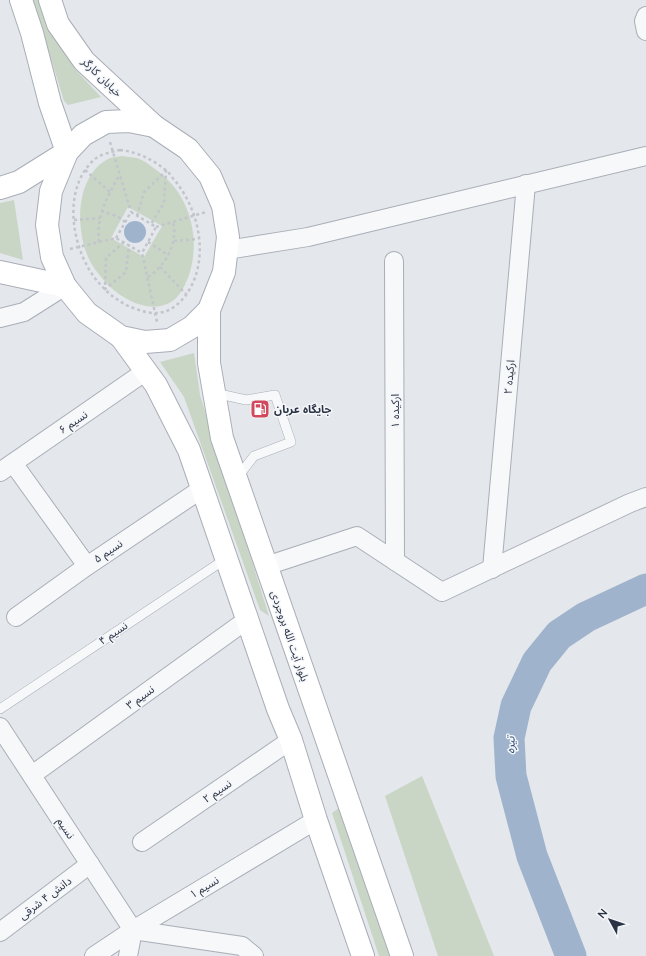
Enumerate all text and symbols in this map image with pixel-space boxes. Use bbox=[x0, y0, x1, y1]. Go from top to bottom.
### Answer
street label: خیابان کارگر bbox=[78, 54, 125, 100]
street label: ارکیده ۲ bbox=[501, 359, 518, 395]
street label: ارکیده ۱ bbox=[388, 394, 402, 428]
fuel station icon: جایگاه عربان bbox=[249, 398, 271, 420]
place label: جایگاه عربان bbox=[274, 402, 332, 416]
street label: نسیم ۶ bbox=[56, 407, 91, 438]
street label: نسیم ۵ bbox=[91, 536, 126, 567]
street label: بلوار آیت الله بروجردی bbox=[268, 589, 312, 683]
street label: نسیم ۴ bbox=[96, 618, 131, 649]
street label: نسیم ۳ bbox=[123, 682, 158, 714]
water label: تيره bbox=[502, 734, 518, 754]
street label: نسیم ۲ bbox=[200, 776, 235, 807]
street label: نسیم bbox=[52, 815, 78, 842]
street label: نسیم ۱ bbox=[187, 873, 222, 903]
street label: دانش ۴ شرقی bbox=[16, 874, 74, 922]
north arrow bbox=[590, 900, 630, 940]
text: N bbox=[594, 906, 610, 921]

